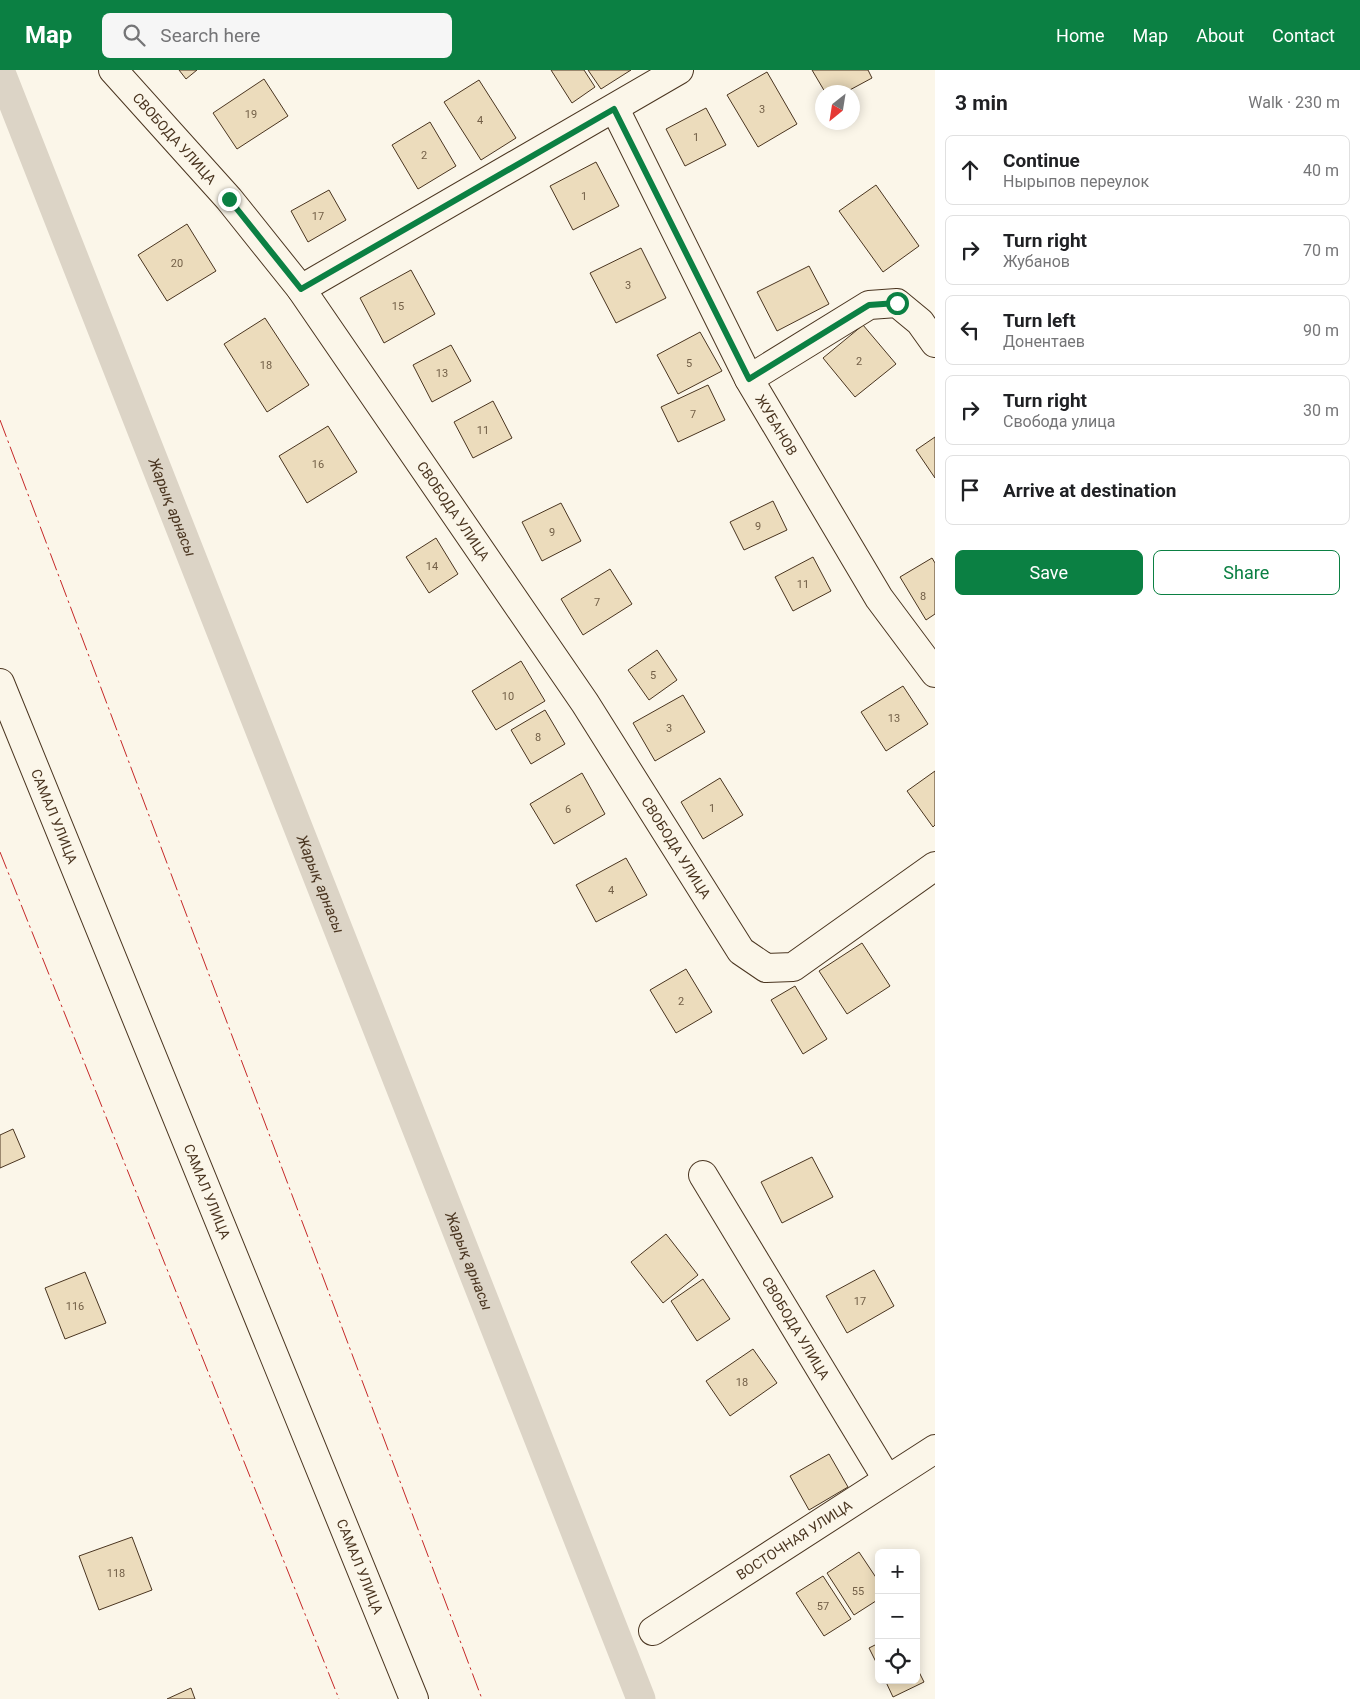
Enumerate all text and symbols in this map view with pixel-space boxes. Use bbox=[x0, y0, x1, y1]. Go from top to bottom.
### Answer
search box bbox=[102, 13, 452, 58]
text: Map bbox=[25, 21, 72, 49]
icon: search bbox=[120, 21, 148, 49]
text: Search here bbox=[160, 24, 260, 47]
text: Home bbox=[1056, 25, 1105, 46]
text: Map bbox=[1133, 25, 1168, 46]
text: About bbox=[1196, 25, 1244, 46]
text: Contact bbox=[1272, 25, 1335, 46]
north arrow bbox=[815, 85, 860, 130]
street label: СВОБОДА УЛИЦА bbox=[129, 90, 220, 187]
text: 3 min bbox=[955, 91, 1008, 115]
text: Walk · 230 m bbox=[1248, 93, 1340, 112]
house number: 3 bbox=[759, 103, 765, 116]
house number: 19 bbox=[245, 108, 257, 121]
house number: 4 bbox=[477, 114, 483, 127]
house number: 1 bbox=[693, 131, 699, 144]
house number: 2 bbox=[421, 149, 427, 162]
text: Continue bbox=[1003, 149, 1080, 172]
icon: ahead bbox=[956, 156, 984, 184]
text: 40 m bbox=[1303, 161, 1339, 180]
text: Нырыпов переулок bbox=[1003, 172, 1149, 191]
route end bbox=[218, 188, 241, 211]
house number: 1 bbox=[581, 190, 587, 203]
house number: 17 bbox=[312, 210, 324, 223]
text: Turn right bbox=[1003, 229, 1087, 252]
icon: right bbox=[956, 236, 984, 264]
text: 70 m bbox=[1303, 241, 1339, 260]
text: Жубанов bbox=[1003, 252, 1070, 271]
house number: 20 bbox=[171, 257, 183, 270]
house number: 3 bbox=[625, 279, 631, 292]
route start bbox=[886, 292, 909, 315]
house number: 15 bbox=[392, 300, 404, 313]
text: Turn left bbox=[1003, 309, 1076, 332]
icon: left bbox=[956, 316, 984, 344]
text: 90 m bbox=[1303, 321, 1339, 340]
text: Донентаев bbox=[1003, 332, 1085, 351]
house number: 2 bbox=[856, 355, 862, 368]
house number: 5 bbox=[686, 357, 692, 370]
house number: 18 bbox=[260, 359, 272, 372]
house number: 13 bbox=[436, 367, 448, 380]
text: Turn right bbox=[1003, 389, 1087, 412]
street label: ЖУБАНОВ bbox=[752, 392, 801, 458]
icon: right bbox=[956, 396, 984, 424]
text: 30 m bbox=[1303, 401, 1339, 420]
house number: 7 bbox=[690, 408, 696, 421]
text: Свобода улица bbox=[1003, 412, 1115, 431]
house number: 11 bbox=[477, 424, 489, 437]
water label: Жарық арнасы bbox=[144, 455, 200, 559]
house number: 16 bbox=[312, 458, 324, 471]
street label: СВОБОДА УЛИЦА bbox=[414, 458, 493, 564]
icon: arrive bbox=[956, 476, 984, 504]
text: Arrive at destination bbox=[1003, 479, 1176, 502]
house number: 9 bbox=[755, 520, 761, 533]
house number: 9 bbox=[549, 526, 555, 539]
button: Save bbox=[955, 550, 1143, 595]
button: Share bbox=[1153, 550, 1340, 595]
house number: 14 bbox=[426, 560, 438, 573]
house number: 11 bbox=[797, 578, 809, 591]
house number: 8 bbox=[920, 590, 926, 603]
house number: 7 bbox=[594, 596, 600, 609]
house number: 5 bbox=[650, 669, 656, 682]
house number: 10 bbox=[502, 690, 514, 703]
house number: 13 bbox=[888, 712, 900, 725]
house number: 3 bbox=[666, 722, 672, 735]
house number: 8 bbox=[535, 731, 541, 744]
street label: САМАЛ УЛИЦА bbox=[28, 766, 81, 866]
street label: СВОБОДА УЛИЦА bbox=[638, 794, 714, 902]
house number: 1 bbox=[709, 802, 715, 815]
house number: 6 bbox=[565, 803, 571, 816]
water label: Жарық арнасы bbox=[293, 831, 348, 936]
house number: 4 bbox=[608, 884, 614, 897]
house number: 2 bbox=[678, 995, 684, 1008]
street label: САМАЛ УЛИЦА bbox=[181, 1142, 234, 1241]
water label: Жарық арнасы bbox=[441, 1208, 496, 1313]
street label: СВОБОДА УЛИЦА bbox=[759, 1274, 833, 1382]
house number: 17 bbox=[854, 1295, 866, 1308]
house number: 116 bbox=[66, 1300, 84, 1313]
house number: 18 bbox=[736, 1376, 748, 1389]
street label: ВОСТОЧНАЯ УЛИЦА bbox=[733, 1497, 855, 1583]
street label: САМАЛ УЛИЦА bbox=[334, 1517, 386, 1616]
map controls bbox=[875, 1549, 920, 1684]
button: + bbox=[875, 1549, 920, 1594]
house number: 118 bbox=[107, 1567, 125, 1580]
house number: 55 bbox=[852, 1585, 864, 1598]
button: − bbox=[875, 1594, 920, 1639]
house number: 57 bbox=[817, 1600, 829, 1613]
button: locate bbox=[875, 1639, 920, 1684]

